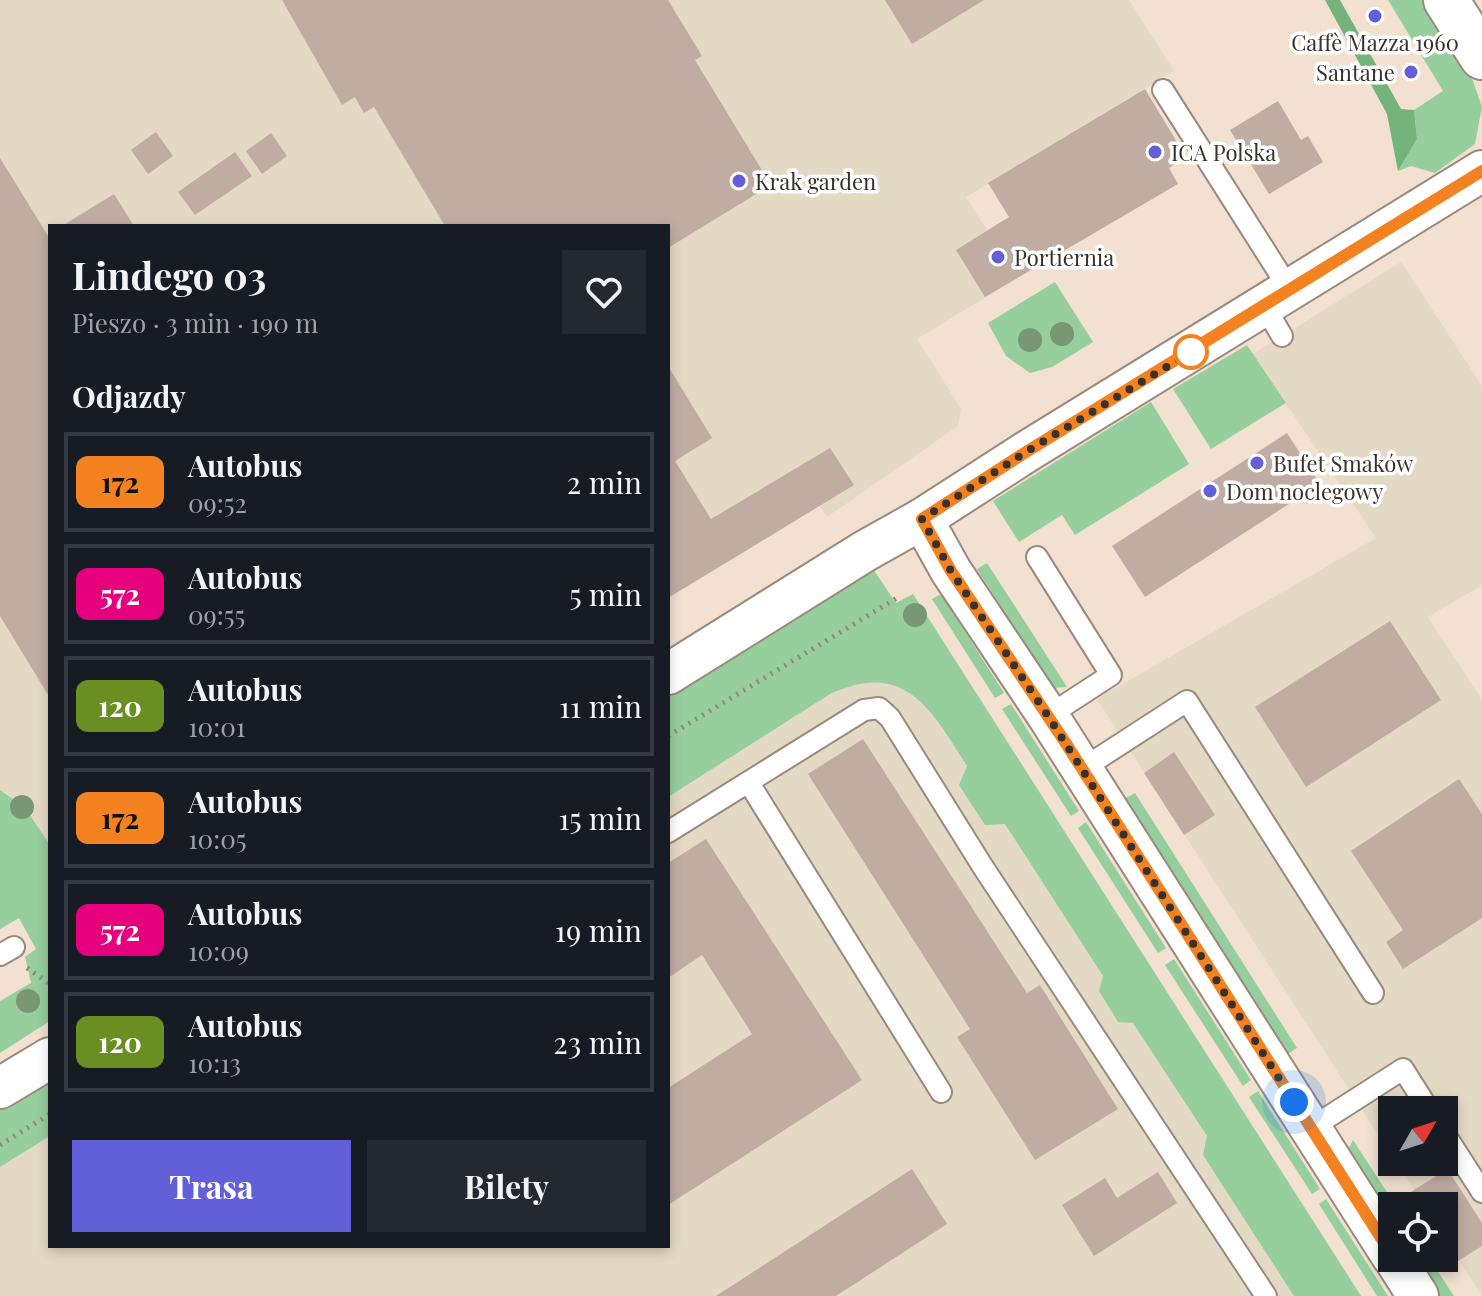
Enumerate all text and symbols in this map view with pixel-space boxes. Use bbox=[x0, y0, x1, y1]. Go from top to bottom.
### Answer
marker: Caffè Mazza 1960 bbox=[1366, 7, 1384, 25]
place label: Caffè Mazza 1960 bbox=[1291, 27, 1459, 57]
place label: Santane bbox=[1316, 57, 1395, 87]
marker: Santane bbox=[1402, 63, 1420, 81]
place label: ICA Polska bbox=[1171, 137, 1276, 167]
marker: ICA Polska bbox=[1146, 143, 1164, 161]
place label: Krak garden bbox=[755, 166, 876, 196]
marker: Krak garden bbox=[730, 172, 748, 190]
place label: Portiernia bbox=[1014, 242, 1114, 272]
marker: Portiernia bbox=[989, 248, 1007, 266]
text: Lindego 03 bbox=[72, 249, 266, 300]
button: heart bbox=[562, 250, 646, 334]
text: Pieszo · 3 min · 190 m bbox=[72, 305, 318, 340]
unlabelled marker bbox=[1174, 335, 1208, 369]
text: Odjazdy bbox=[72, 376, 186, 416]
text: Autobus bbox=[188, 445, 302, 485]
place label: Bufet Smaków bbox=[1273, 448, 1413, 478]
marker: Bufet Smaków bbox=[1248, 454, 1266, 472]
text: 2 min bbox=[567, 462, 642, 502]
text: 172 bbox=[101, 463, 139, 500]
place label: Dom noclegowy bbox=[1226, 476, 1383, 506]
marker: Dom noclegowy bbox=[1201, 482, 1219, 500]
text: 09:52 bbox=[188, 485, 247, 520]
text: Autobus bbox=[188, 557, 302, 597]
text: 5 min bbox=[569, 574, 642, 614]
text: 572 bbox=[100, 575, 140, 612]
text: 09:55 bbox=[188, 597, 245, 632]
text: Autobus bbox=[188, 669, 302, 709]
text: 11 min bbox=[559, 686, 642, 726]
text: 120 bbox=[98, 687, 142, 724]
text: 10:01 bbox=[188, 709, 245, 744]
text: Autobus bbox=[188, 781, 302, 821]
text: 15 min bbox=[558, 798, 642, 838]
text: 172 bbox=[101, 799, 139, 836]
text: 10:05 bbox=[188, 821, 247, 856]
text: Autobus bbox=[188, 893, 302, 933]
text: 19 min bbox=[555, 910, 642, 950]
text: 572 bbox=[100, 911, 140, 948]
text: 10:09 bbox=[188, 933, 249, 968]
text: Autobus bbox=[188, 1005, 302, 1045]
text: 23 min bbox=[553, 1022, 642, 1062]
text: 120 bbox=[98, 1023, 142, 1060]
text: 10:13 bbox=[188, 1045, 241, 1080]
your location bbox=[1274, 1082, 1314, 1122]
north arrow bbox=[1378, 1096, 1458, 1176]
map controls bbox=[1378, 1096, 1458, 1272]
button: Trasa bbox=[72, 1140, 351, 1232]
button: Bilety bbox=[367, 1140, 646, 1232]
button: locate bbox=[1378, 1192, 1458, 1272]

